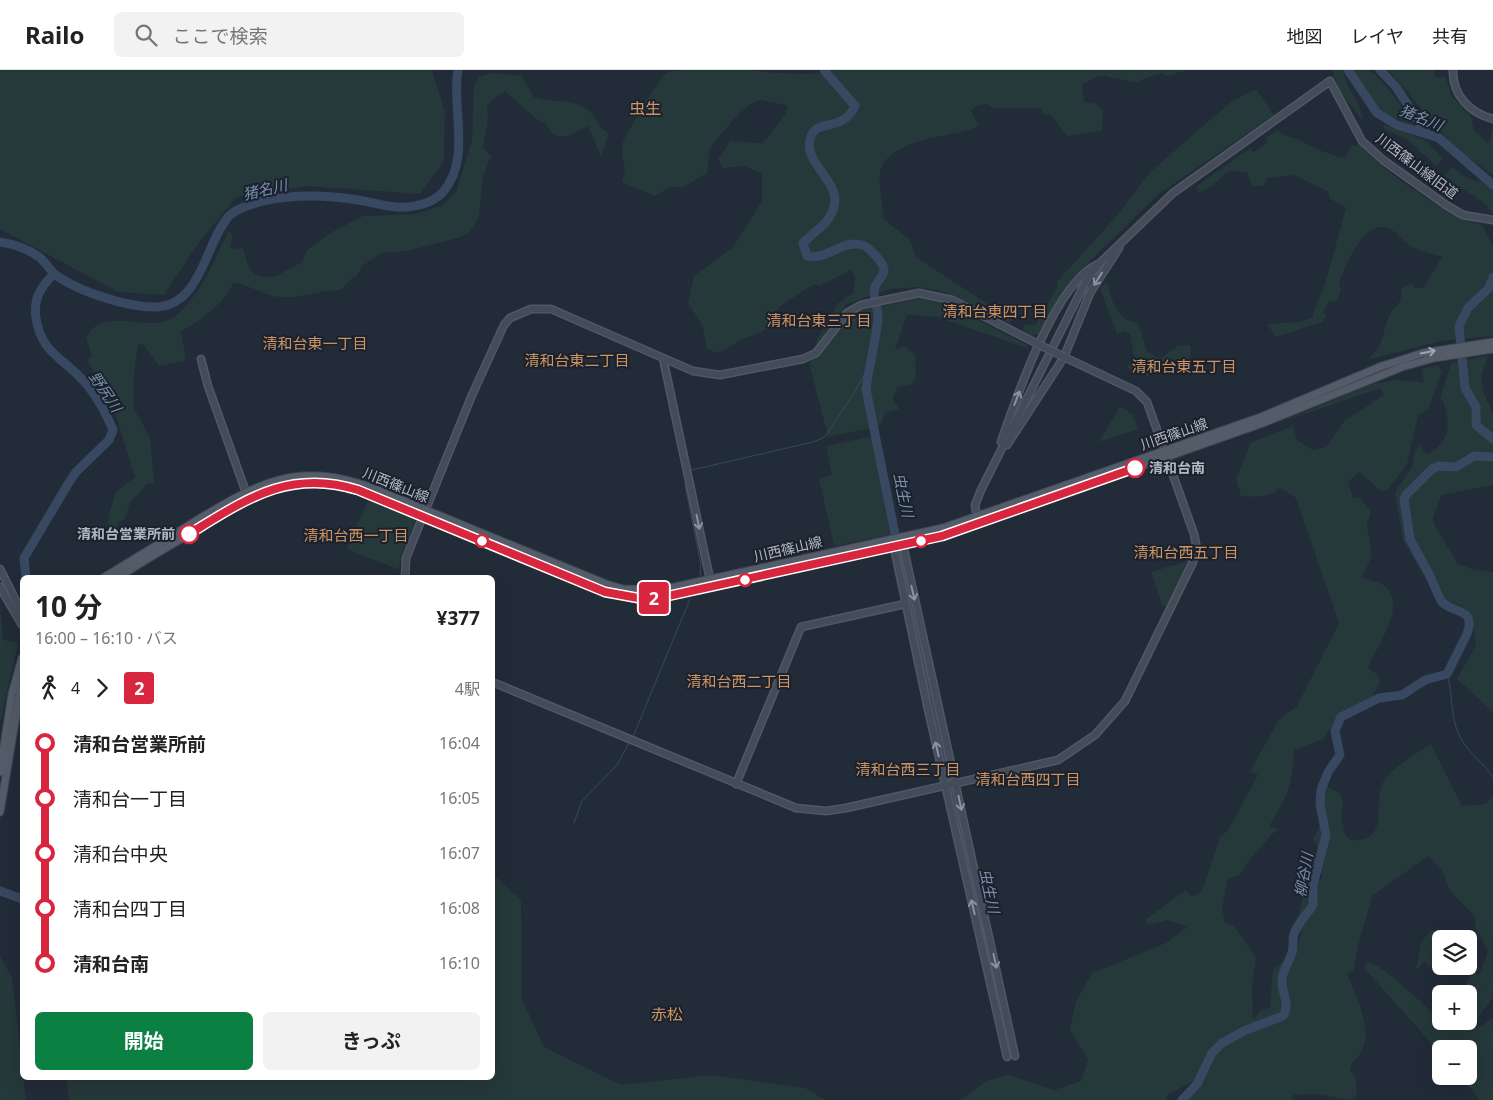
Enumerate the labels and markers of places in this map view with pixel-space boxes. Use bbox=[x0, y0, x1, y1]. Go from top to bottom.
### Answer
marker: 清和台南 bbox=[1125, 458, 1145, 478]
place label: 清和台南 bbox=[1149, 458, 1205, 477]
place label: 清和台営業所前 bbox=[77, 524, 175, 543]
marker: 清和台営業所前 bbox=[179, 524, 199, 544]
unlabelled marker bbox=[475, 534, 489, 548]
unlabelled marker bbox=[914, 534, 928, 548]
unlabelled marker bbox=[738, 573, 752, 587]

